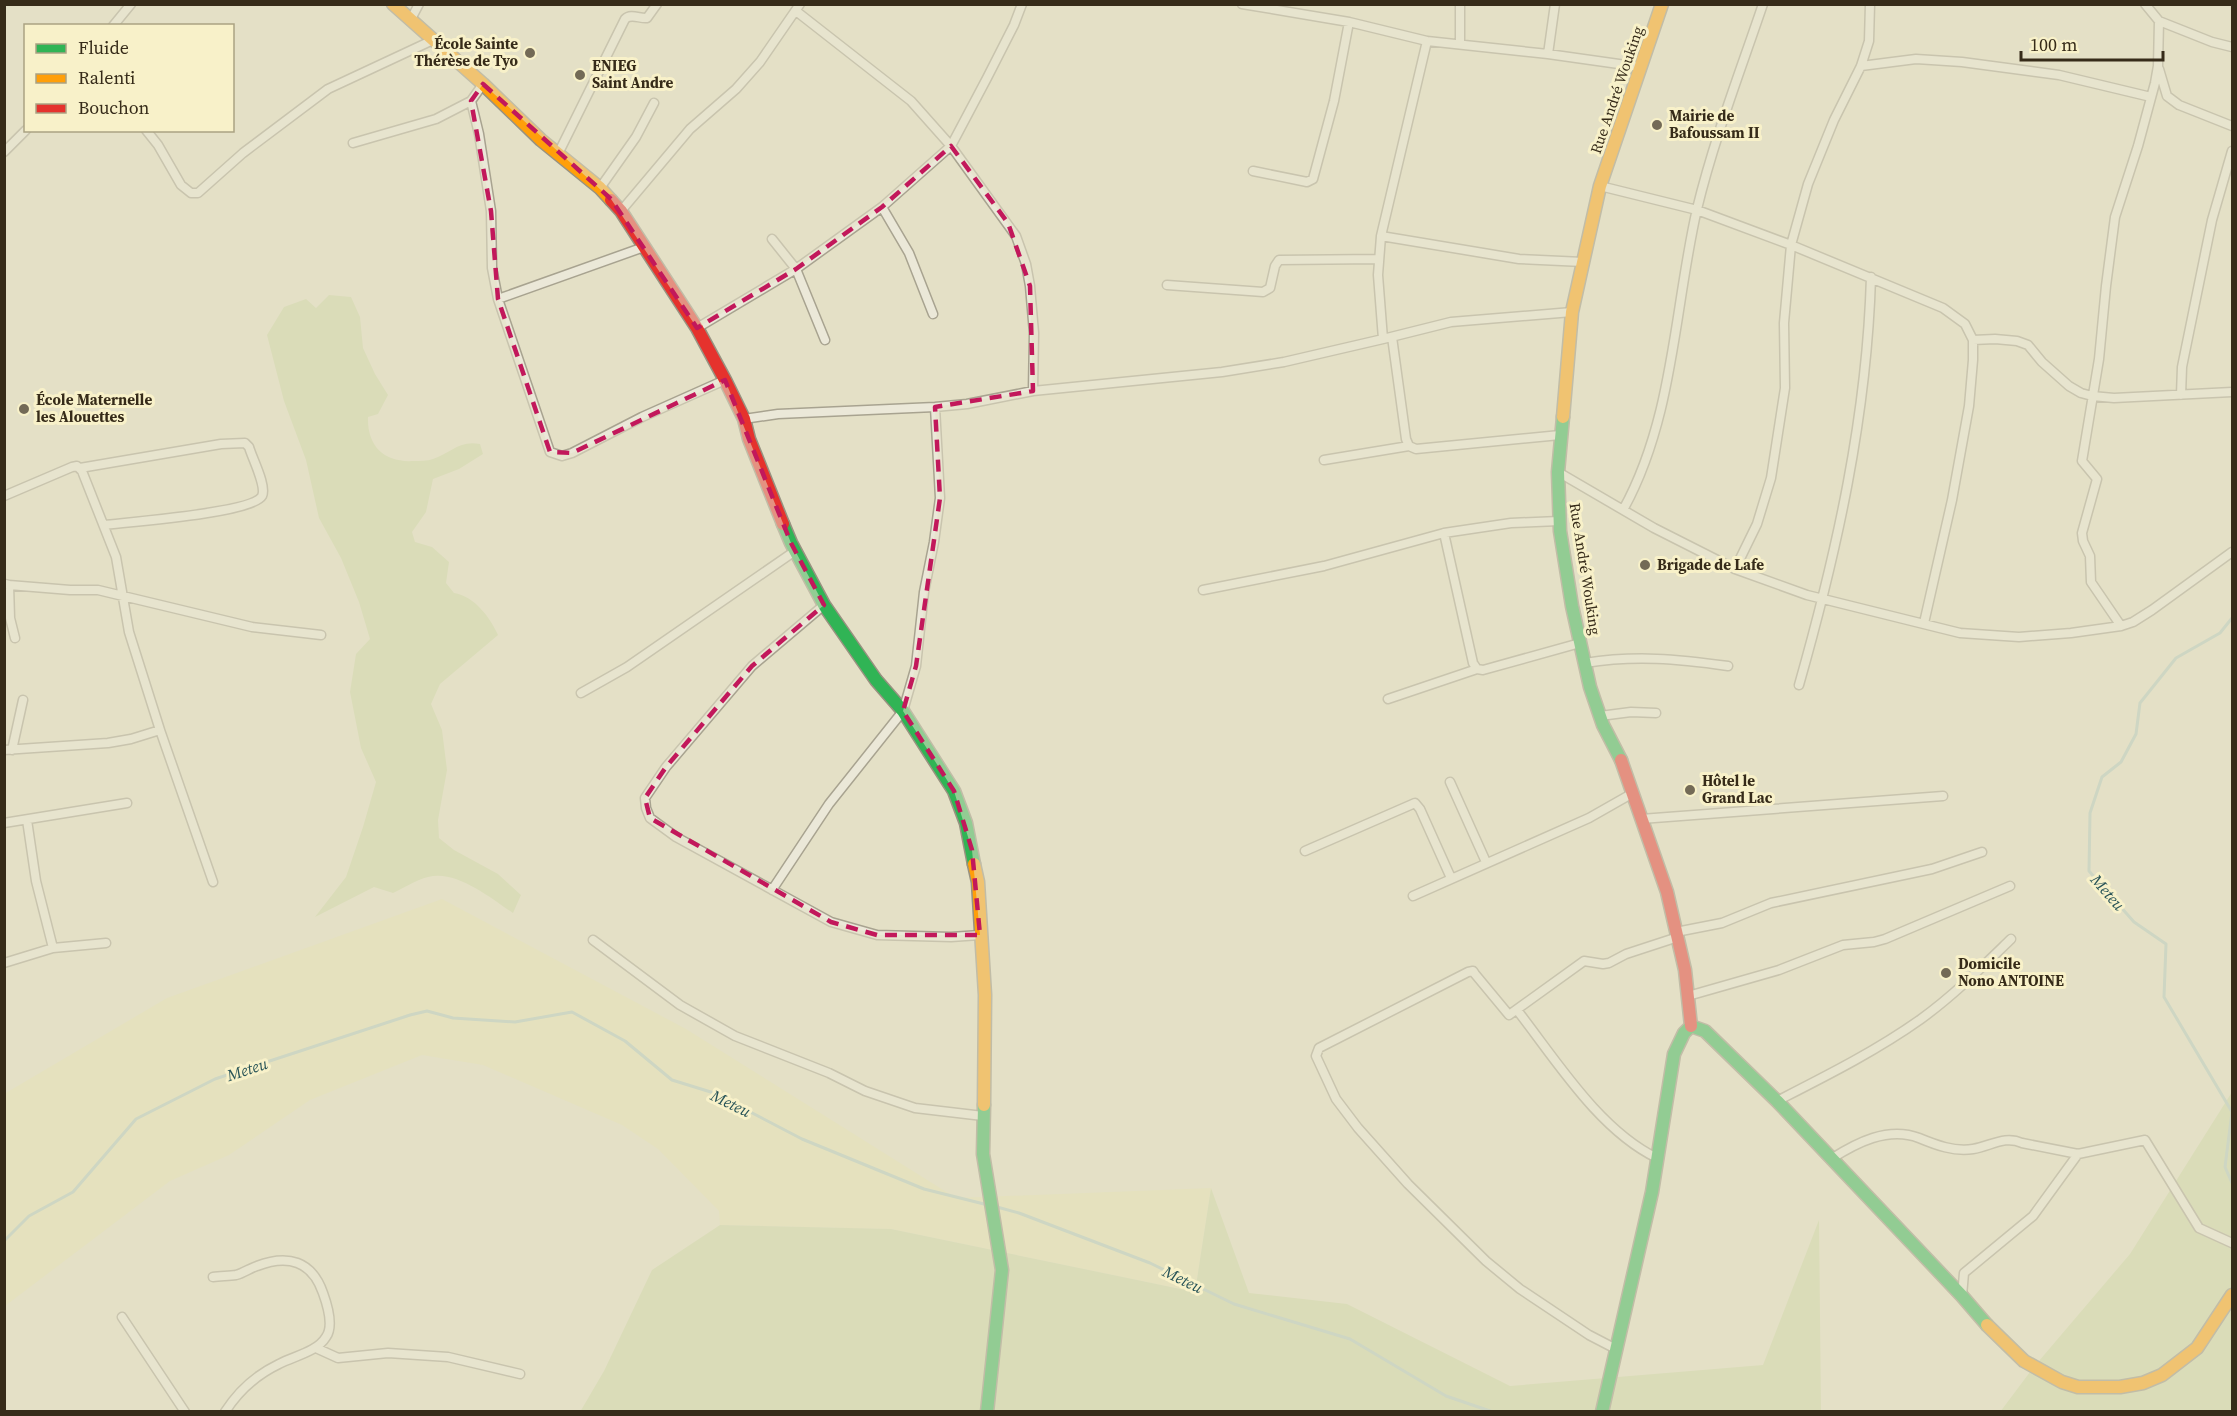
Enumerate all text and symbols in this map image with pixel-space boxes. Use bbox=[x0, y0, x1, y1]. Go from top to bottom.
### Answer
street label: Rue André Wouking bbox=[1585, 23, 1648, 156]
legend bbox=[24, 24, 234, 132]
scale bar bbox=[2021, 24, 2164, 62]
text: 100 m bbox=[2030, 32, 2077, 57]
place label: École Sainte Thérèse de Tyo bbox=[414, 33, 519, 71]
text: Fluide bbox=[78, 35, 129, 60]
marker: École Sainte Thérèse de Tyo bbox=[523, 46, 537, 60]
place label: ENIEG Saint Andre bbox=[592, 55, 674, 93]
text: Ralenti bbox=[78, 65, 135, 90]
marker: ENIEG Saint Andre bbox=[573, 68, 587, 82]
text: Bouchon bbox=[78, 95, 150, 120]
place label: Mairie de Bafoussam II bbox=[1669, 105, 1760, 143]
marker: Mairie de Bafoussam II bbox=[1650, 118, 1664, 132]
place label: École Maternelle les Alouettes bbox=[36, 389, 152, 427]
marker: École Maternelle les Alouettes bbox=[17, 402, 31, 416]
street label: Rue André Wouking bbox=[1565, 501, 1606, 637]
place label: Brigade de Lafe bbox=[1657, 554, 1764, 575]
marker: Brigade de Lafe bbox=[1638, 558, 1652, 572]
place label: Hôtel le Grand Lac bbox=[1702, 770, 1773, 808]
marker: Hôtel le Grand Lac bbox=[1683, 783, 1697, 797]
water label: Meteu bbox=[2085, 868, 2131, 916]
place label: Domicile Nono ANTOINE bbox=[1958, 953, 2064, 991]
marker: Domicile Nono ANTOINE bbox=[1939, 966, 1953, 980]
water label: Meteu bbox=[223, 1052, 271, 1086]
water label: Meteu bbox=[706, 1084, 755, 1122]
water label: Meteu bbox=[1158, 1260, 1207, 1298]

